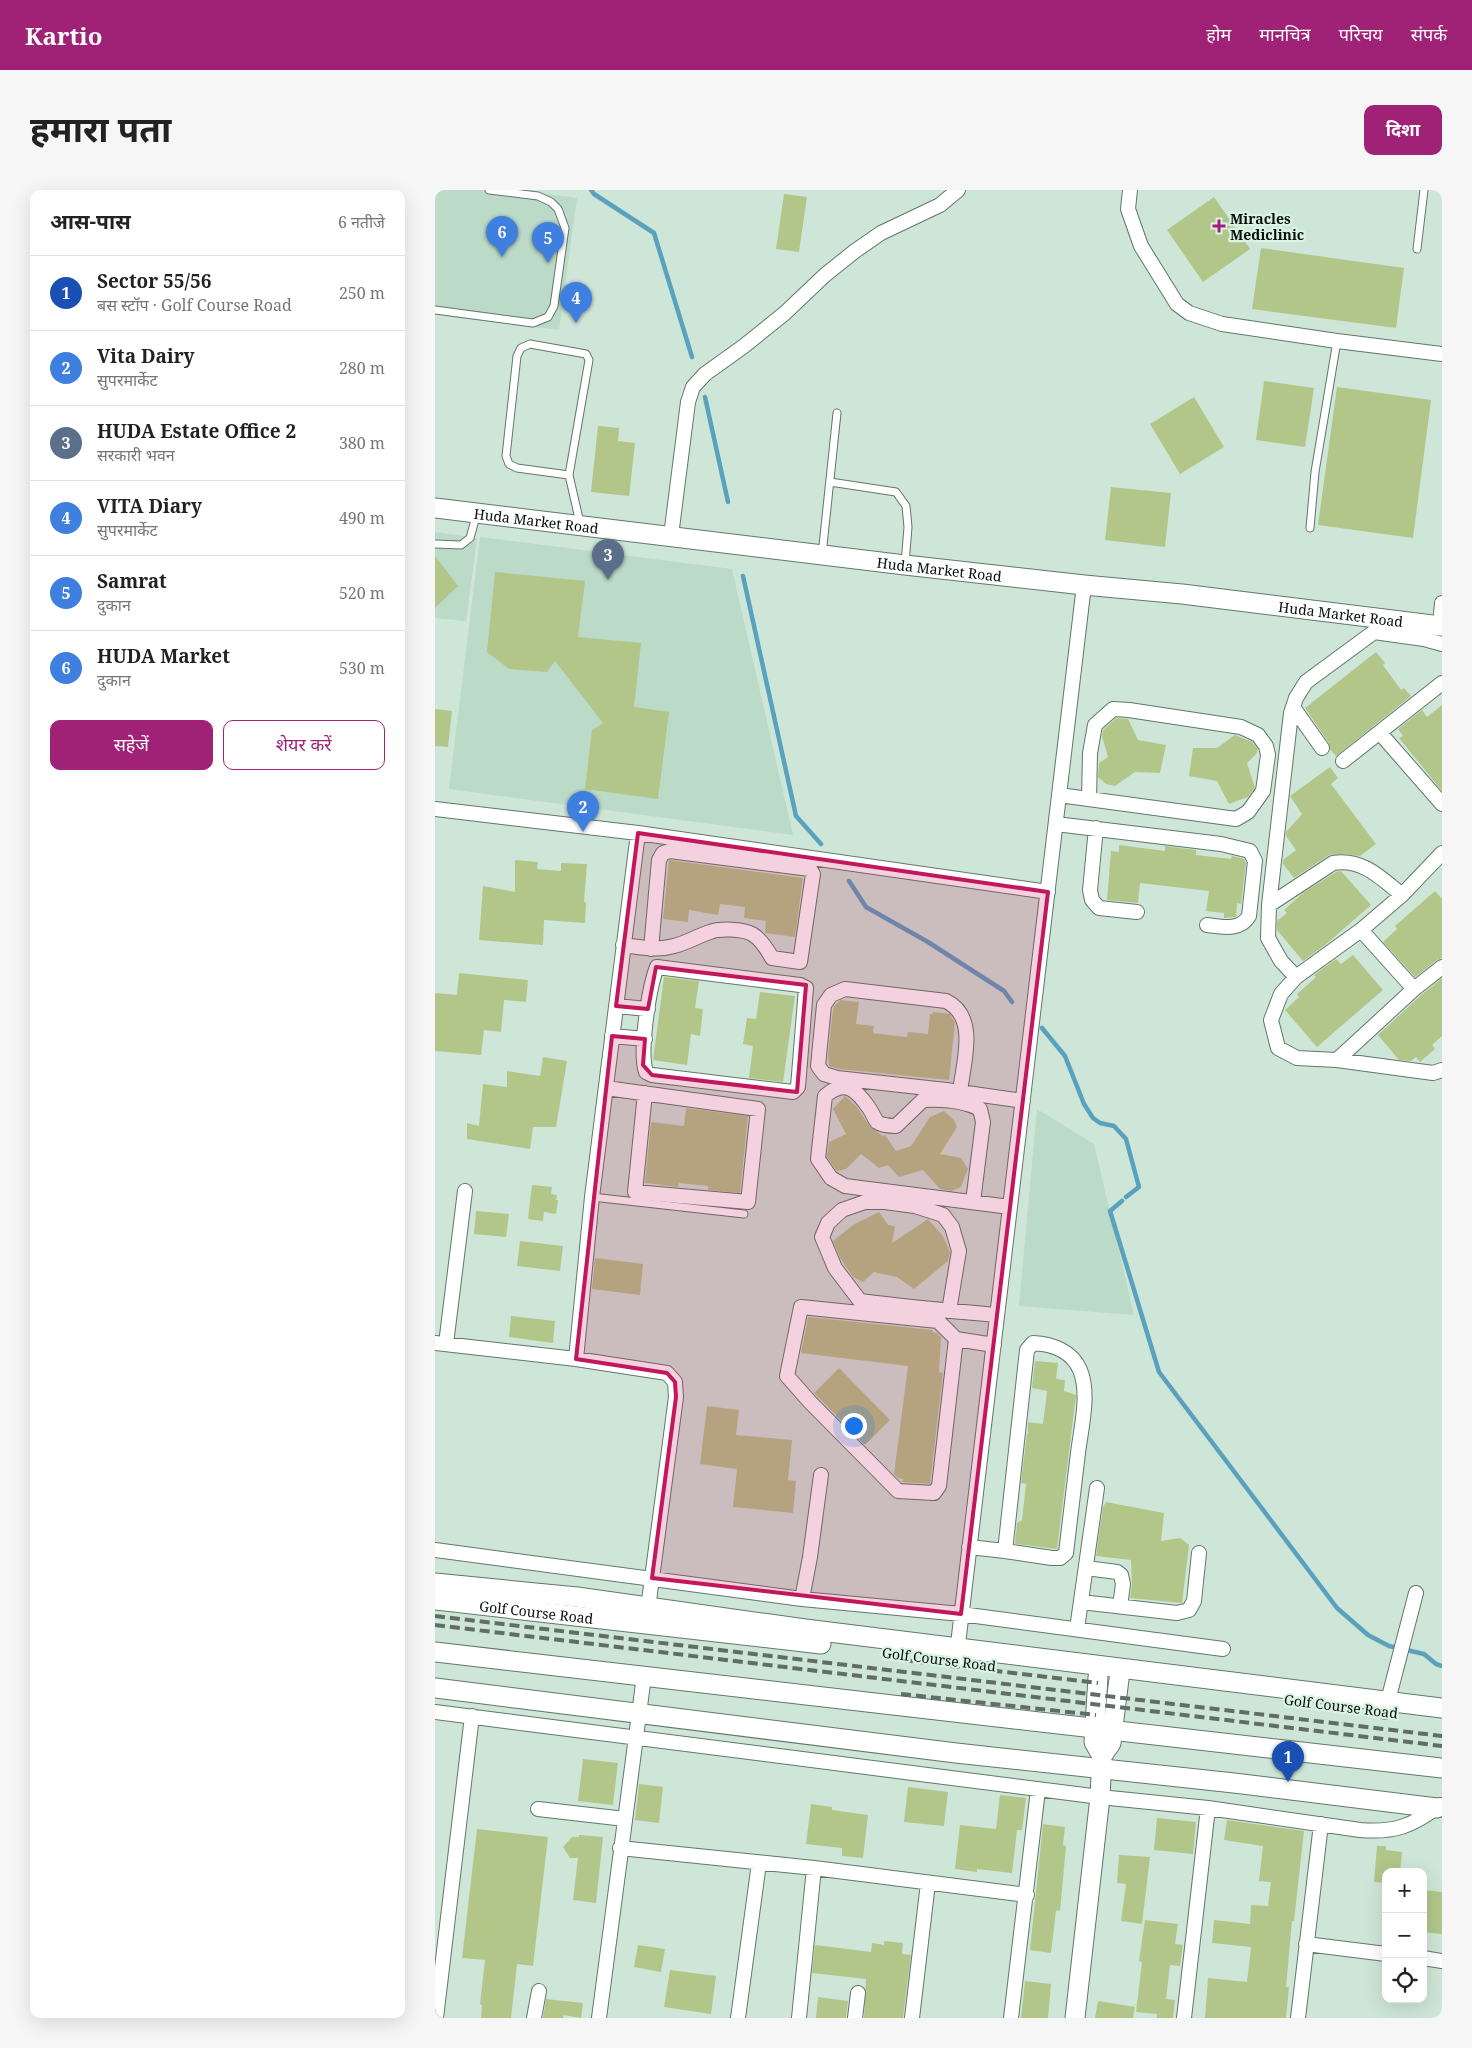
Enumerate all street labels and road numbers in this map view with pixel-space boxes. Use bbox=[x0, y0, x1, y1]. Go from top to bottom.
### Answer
street label: Huda Market Road bbox=[473, 503, 600, 537]
street label: Huda Market Road bbox=[876, 552, 1003, 585]
street label: Huda Market Road bbox=[1277, 596, 1405, 631]
street label: Golf Course Road bbox=[478, 1596, 595, 1628]
street label: Golf Course Road bbox=[881, 1643, 997, 1675]
street label: Golf Course Road bbox=[1283, 1690, 1399, 1722]

